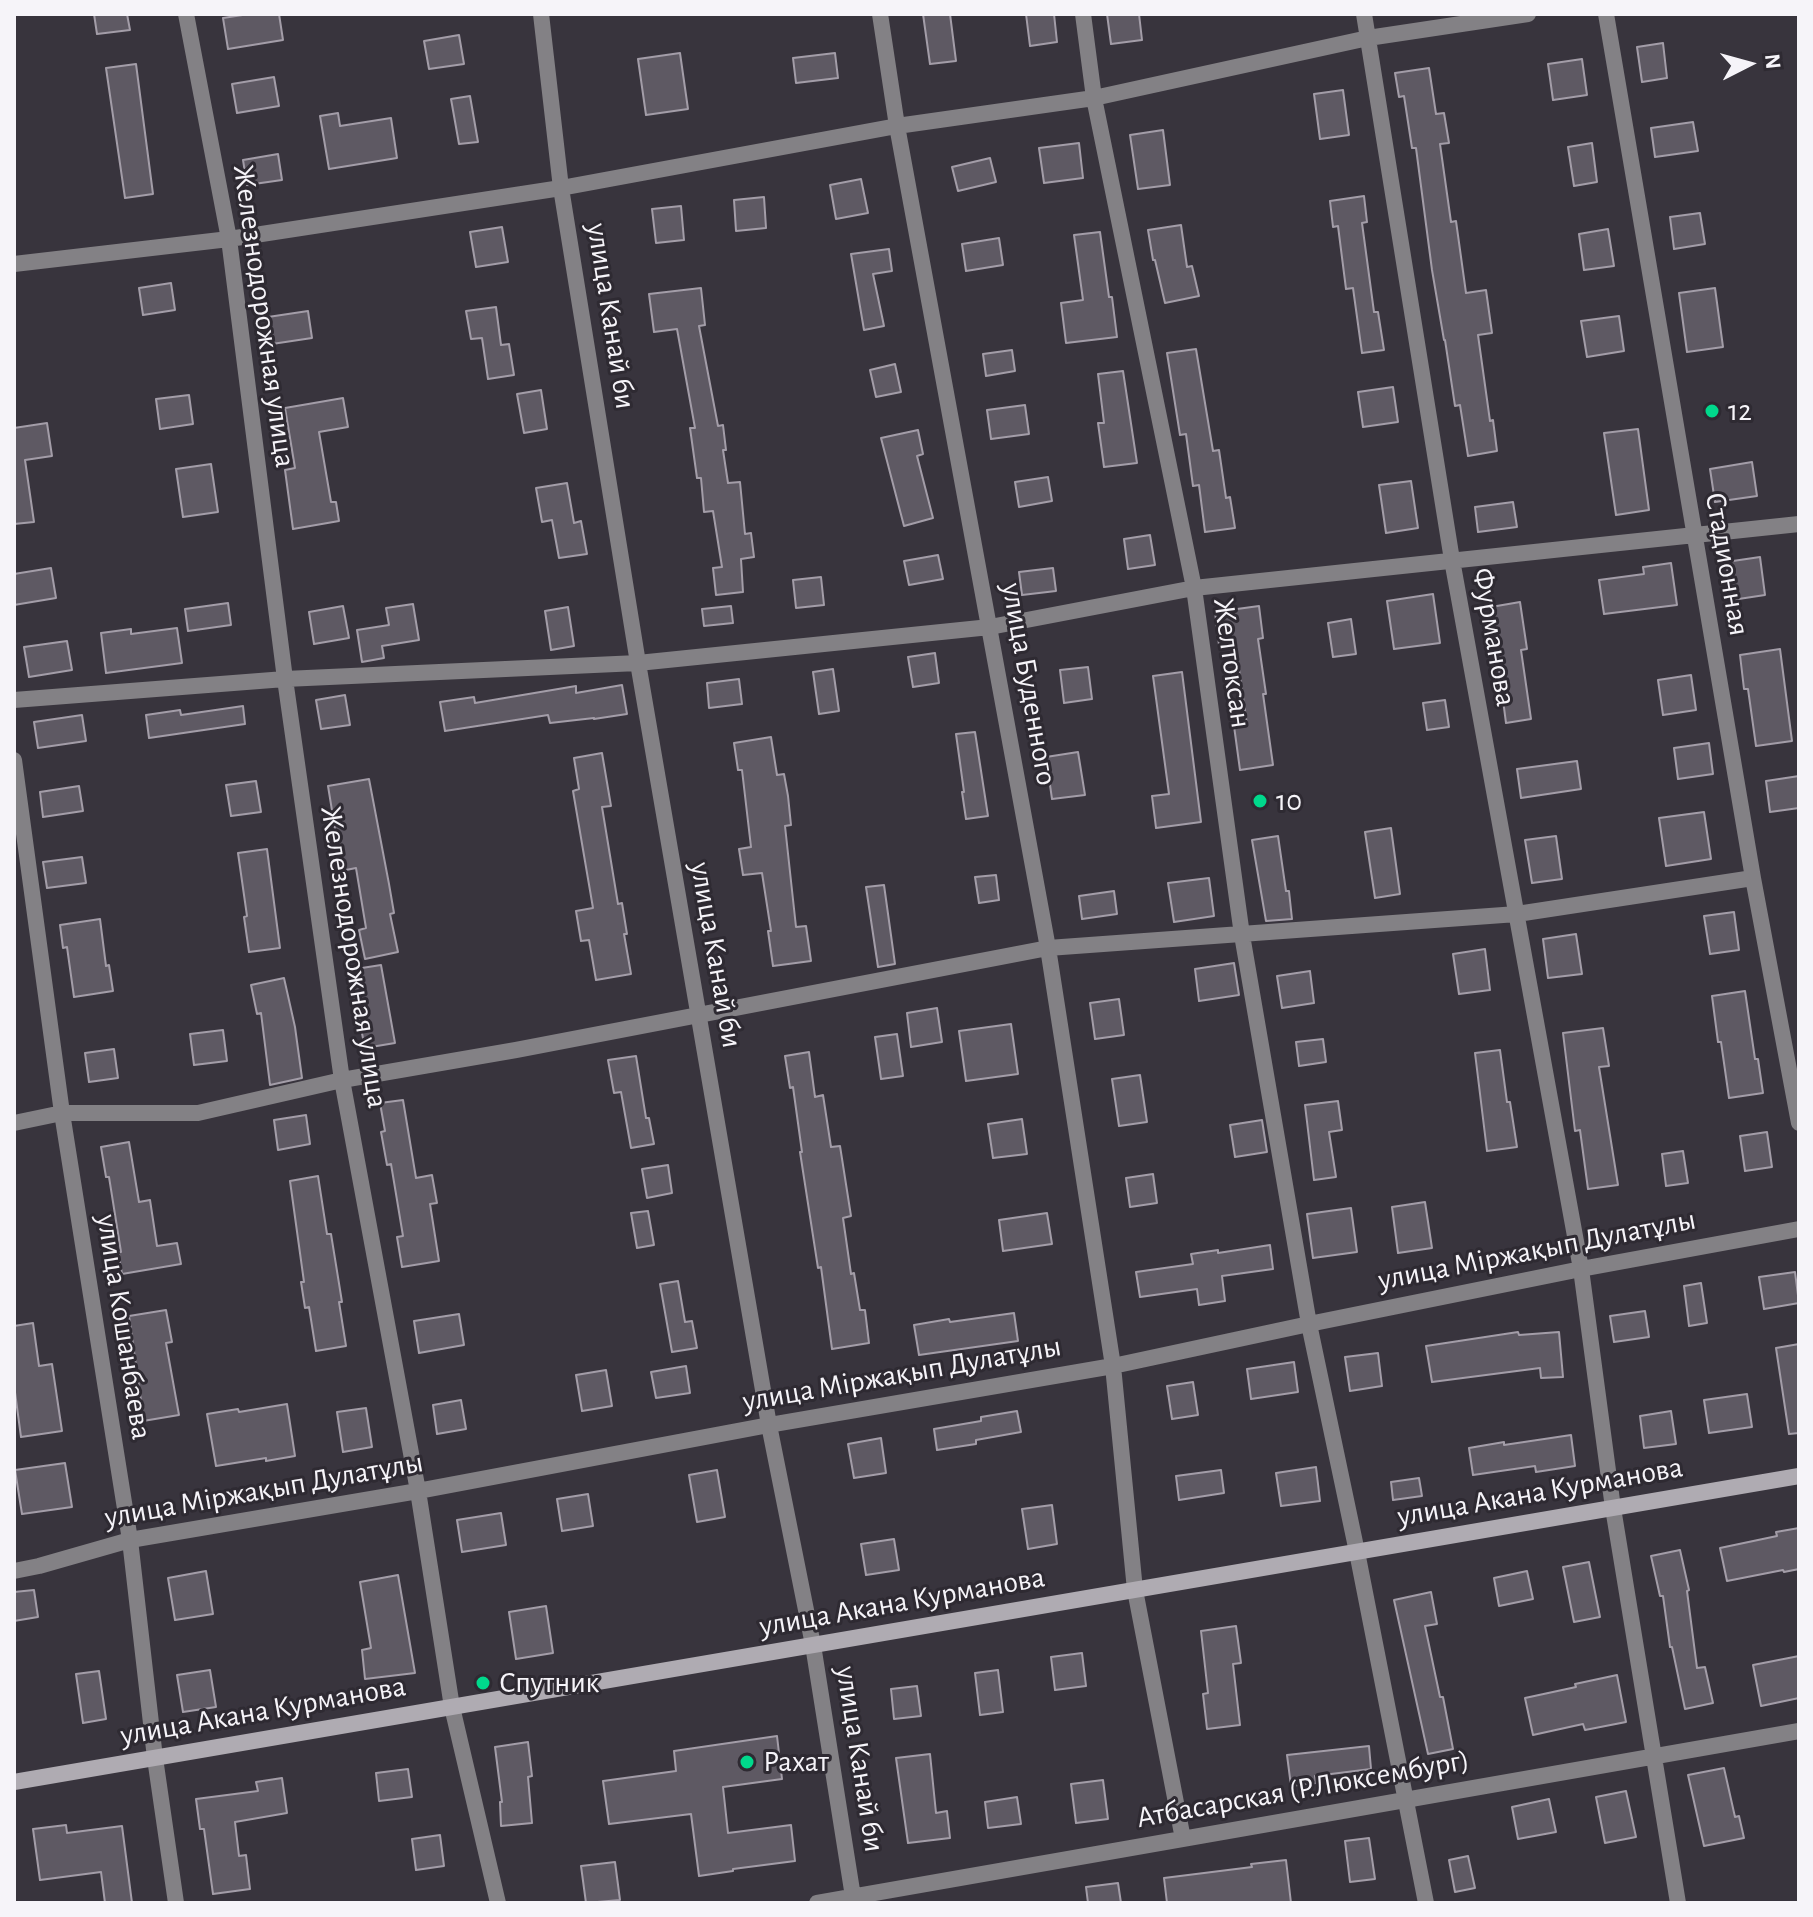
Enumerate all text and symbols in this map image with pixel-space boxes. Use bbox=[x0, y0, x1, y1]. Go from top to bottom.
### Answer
north arrow bbox=[1709, 24, 1789, 104]
text: N bbox=[1761, 53, 1785, 70]
street label: Железнодорожная улица bbox=[225, 162, 303, 470]
street label: улица Канай би bbox=[579, 220, 643, 412]
place label: 12 bbox=[1728, 393, 1752, 429]
marker: 12 bbox=[1703, 402, 1721, 420]
street label: Стадионная bbox=[1697, 490, 1757, 638]
street label: Фурманова bbox=[1464, 565, 1524, 709]
street label: улица Буденного bbox=[993, 580, 1065, 788]
street label: Желтоксан bbox=[1205, 596, 1259, 730]
place label: 10 bbox=[1276, 783, 1302, 819]
marker: 10 bbox=[1251, 792, 1269, 810]
street label: Железнодорожная улица bbox=[312, 803, 396, 1111]
street label: улица Канай би bbox=[682, 859, 750, 1051]
street label: улица Міржақып Дулатұлы bbox=[1375, 1202, 1699, 1298]
street label: улица Кошанбаева bbox=[88, 1212, 160, 1442]
street label: улица Міржақып Дулатұлы bbox=[740, 1328, 1064, 1420]
street label: улица Міржақып Дулатұлы bbox=[102, 1444, 426, 1536]
street label: улица Акана Курманова bbox=[1394, 1449, 1686, 1535]
street label: улица Акана Курманова bbox=[756, 1559, 1048, 1645]
street label: улица Канай би bbox=[828, 1663, 892, 1855]
place label: Спутник bbox=[499, 1665, 599, 1701]
street label: улица Акана Курманова bbox=[117, 1668, 409, 1754]
marker: Спутник bbox=[474, 1674, 492, 1692]
street label: Атбасарская (Р.Люксембург) bbox=[1134, 1742, 1472, 1836]
place label: Рахат bbox=[763, 1744, 829, 1780]
marker: Рахат bbox=[738, 1753, 756, 1771]

